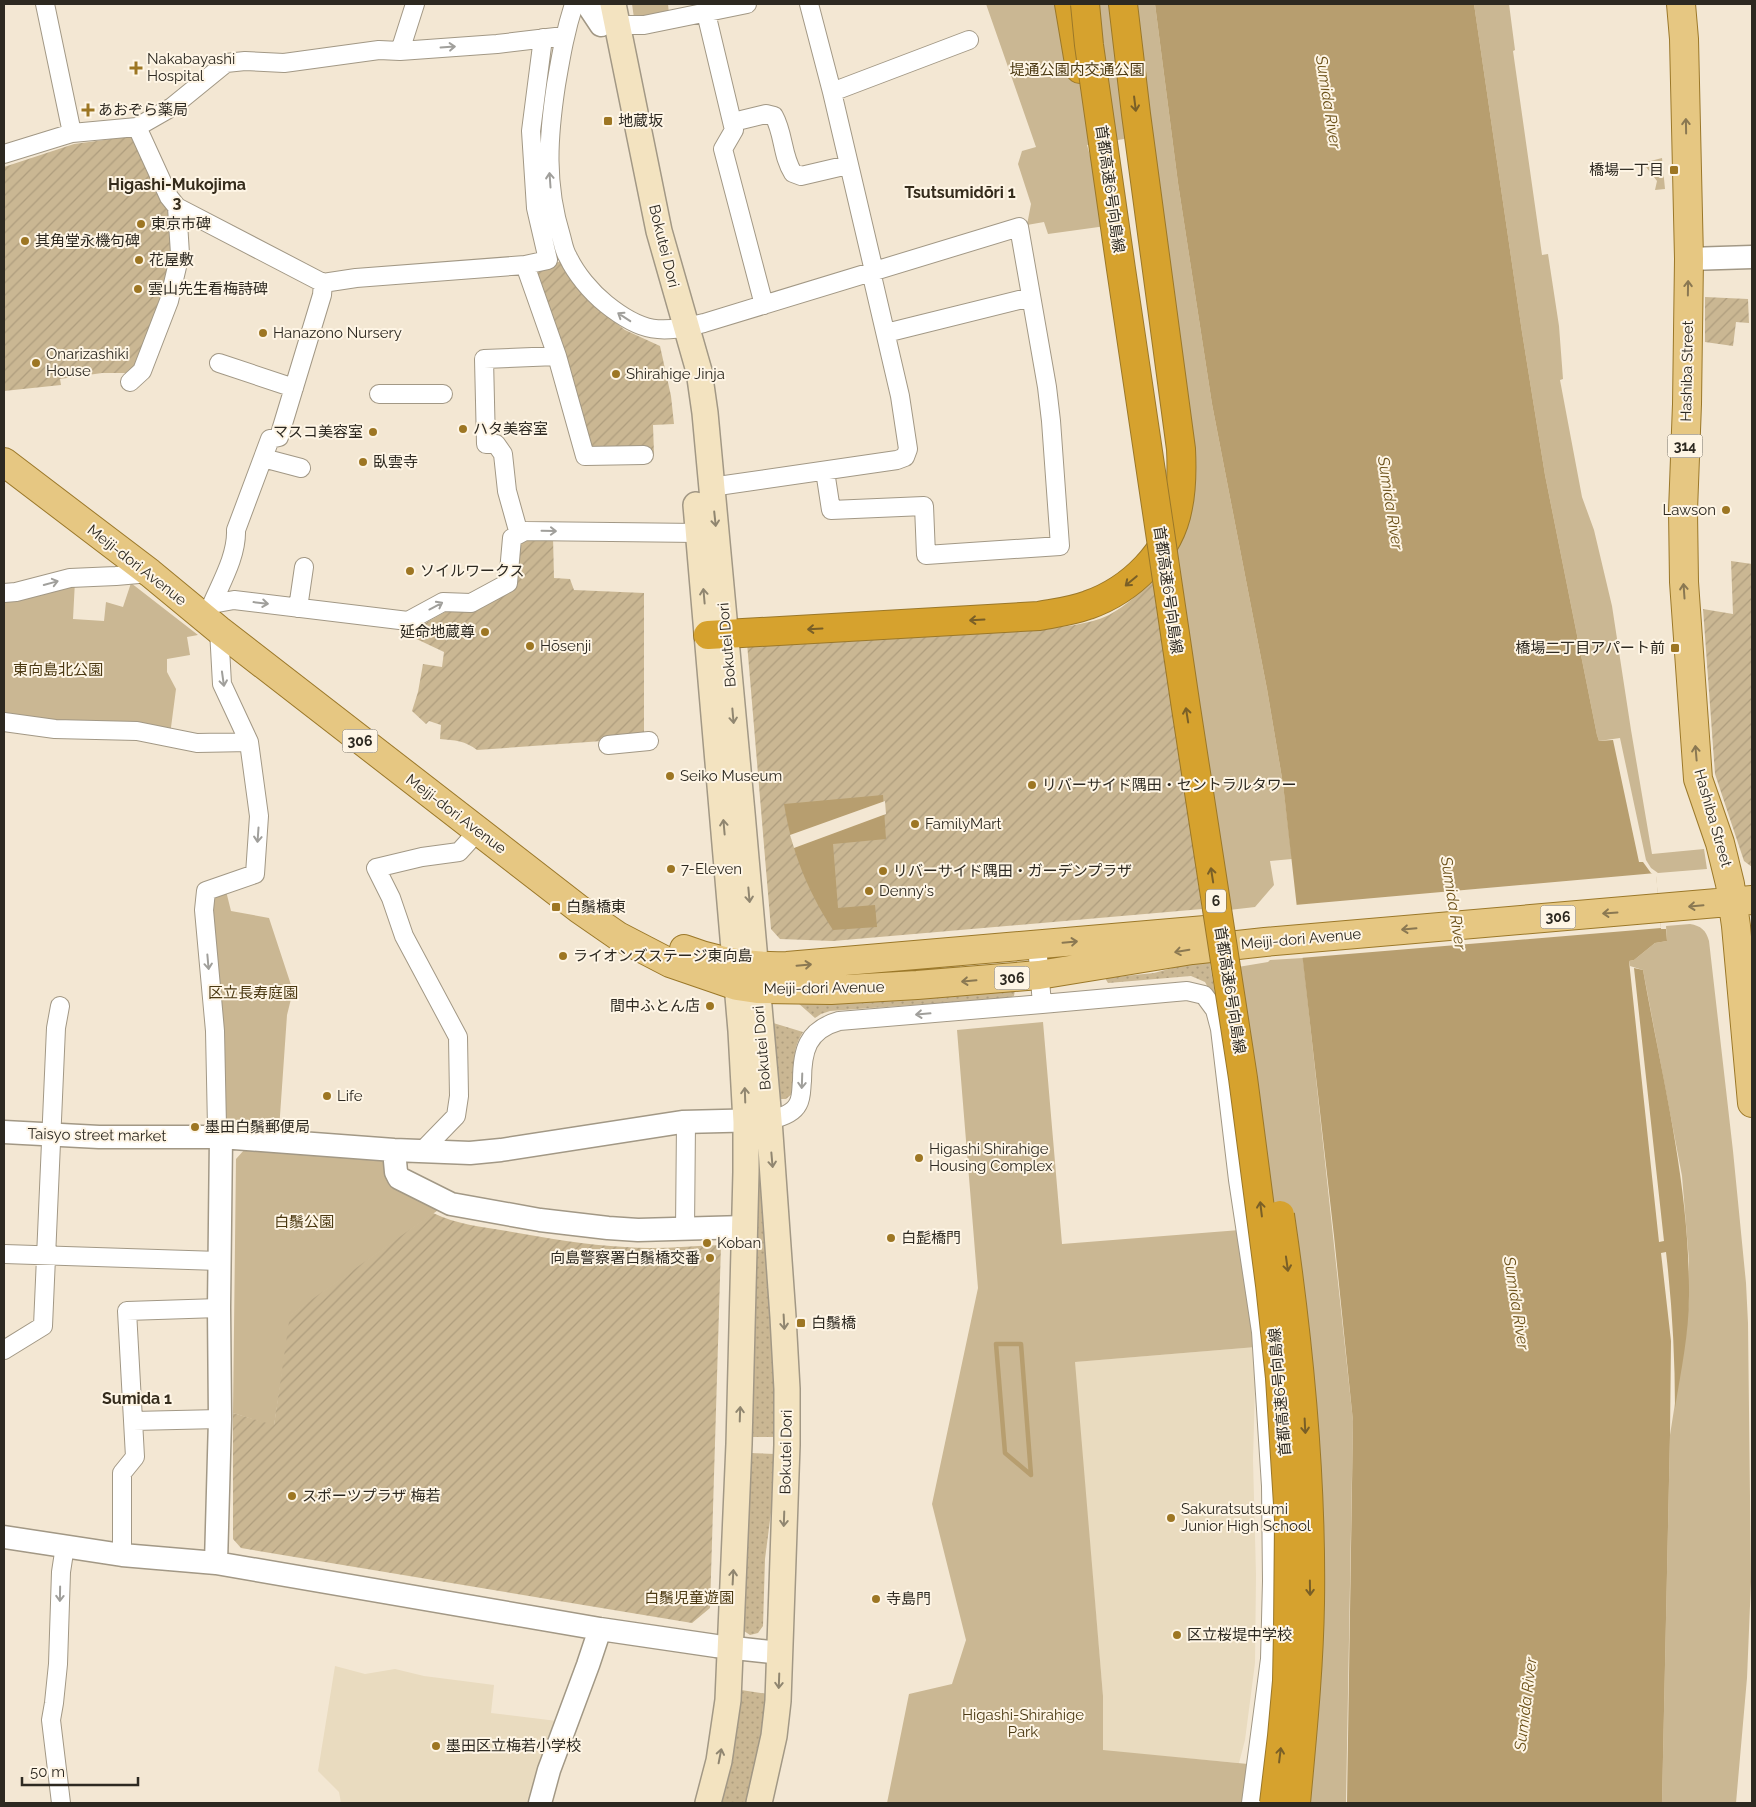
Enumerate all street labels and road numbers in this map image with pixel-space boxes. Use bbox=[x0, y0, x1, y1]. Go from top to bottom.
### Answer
street label: 首都高速6号向島線 bbox=[1092, 124, 1128, 254]
street label: Bokutei Dori bbox=[645, 203, 683, 289]
street label: Hashiba Street bbox=[1677, 320, 1697, 422]
road number: 314 bbox=[1668, 434, 1702, 458]
street label: Meiji-dori Avenue bbox=[84, 521, 190, 609]
street label: 首都高速6号向島線 bbox=[1150, 525, 1186, 655]
street label: Bokutei Dori bbox=[714, 602, 740, 688]
road number: 306 bbox=[342, 729, 378, 752]
street label: Hashiba Street bbox=[1690, 767, 1736, 869]
street label: Meiji-dori Avenue bbox=[402, 770, 510, 858]
road number: 6 bbox=[1206, 889, 1226, 912]
road number: 306 bbox=[1540, 906, 1576, 929]
street label: 首都高速6号向島線 bbox=[1211, 925, 1249, 1055]
street label: Meiji-dori Avenue bbox=[1240, 925, 1362, 953]
road number: 306 bbox=[994, 966, 1030, 990]
street label: Meiji-dori Avenue bbox=[763, 978, 885, 998]
street label: Bokutei Dori bbox=[749, 1005, 775, 1091]
street label: Taisyo street market bbox=[27, 1125, 167, 1145]
street label: 首都高速6号向島線 bbox=[1265, 1327, 1295, 1457]
street label: Bokutei Dori bbox=[776, 1409, 796, 1495]

